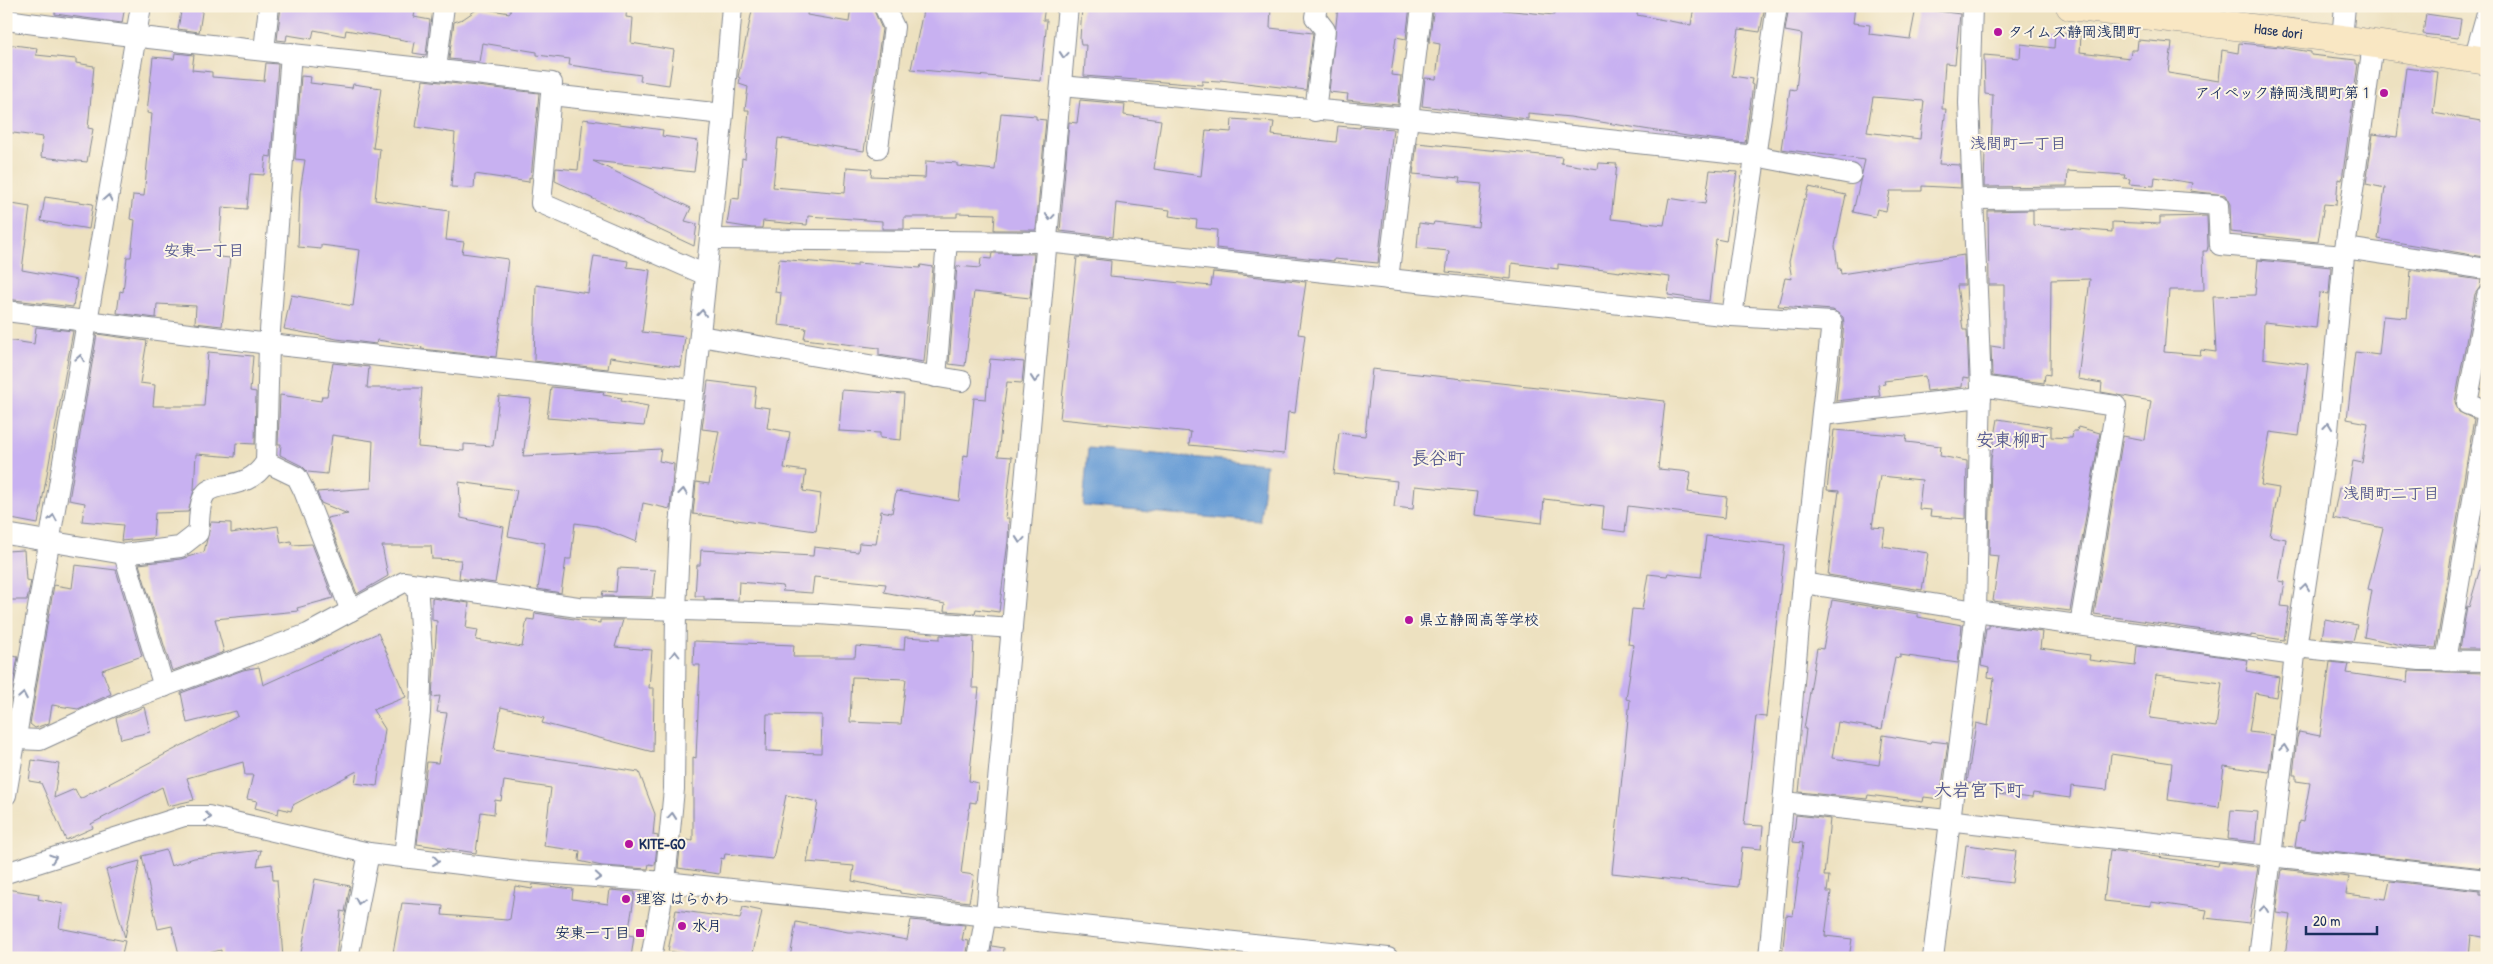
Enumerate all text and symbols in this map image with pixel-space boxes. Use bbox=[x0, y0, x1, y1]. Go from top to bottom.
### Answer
street label: Hase dori bbox=[2253, 17, 2304, 44]
place label: タイムズ静岡浅間町 bbox=[2008, 21, 2142, 42]
marker: タイムズ静岡浅間町 bbox=[1992, 26, 2004, 38]
one-way arrow bbox=[1059, 51, 1070, 59]
place label: アイペック静岡浅間町第１ bbox=[2195, 82, 2374, 103]
marker: アイペック静岡浅間町第１ bbox=[2378, 87, 2390, 99]
district label: 浅間町一丁目 bbox=[1970, 132, 2066, 154]
one-way arrow bbox=[102, 193, 112, 202]
one-way arrow bbox=[1044, 213, 1055, 221]
district label: 安東一丁目 bbox=[164, 239, 244, 261]
one-way arrow bbox=[696, 308, 707, 316]
one-way arrow bbox=[74, 353, 85, 361]
one-way arrow bbox=[1030, 375, 1041, 383]
one-way arrow bbox=[2322, 422, 2333, 430]
district label: 安東柳町 bbox=[1976, 427, 2048, 452]
district label: 長谷町 bbox=[1411, 445, 1465, 470]
district label: 浅間町二丁目 bbox=[2343, 482, 2439, 504]
one-way arrow bbox=[678, 487, 689, 495]
one-way arrow bbox=[48, 514, 58, 522]
one-way arrow bbox=[1015, 537, 1026, 545]
one-way arrow bbox=[2299, 583, 2310, 591]
place label: 県立静岡高等学校 bbox=[1419, 609, 1539, 630]
marker: 県立静岡高等学校 bbox=[1403, 614, 1415, 626]
one-way arrow bbox=[670, 650, 680, 658]
one-way arrow bbox=[18, 691, 28, 700]
one-way arrow bbox=[2278, 744, 2289, 752]
district label: 大岩宮下町 bbox=[1934, 777, 2024, 802]
one-way arrow bbox=[205, 811, 213, 822]
one-way arrow bbox=[666, 812, 677, 820]
place label: KITE-GO bbox=[639, 833, 686, 854]
marker: KITE-GO bbox=[623, 838, 635, 850]
one-way arrow bbox=[48, 854, 56, 864]
one-way arrow bbox=[433, 855, 441, 866]
one-way arrow bbox=[594, 872, 602, 883]
place label: 理容 はらかわ bbox=[636, 888, 729, 909]
marker: 理容 はらかわ bbox=[620, 893, 632, 905]
one-way arrow bbox=[354, 896, 365, 905]
scale bar bbox=[2306, 904, 2377, 936]
one-way arrow bbox=[2258, 905, 2269, 913]
text: 20 m bbox=[2313, 910, 2340, 931]
place label: 水月 bbox=[692, 915, 722, 936]
marker: 水月 bbox=[676, 920, 688, 932]
place label: 安東一丁目 bbox=[555, 922, 630, 943]
marker: 安東一丁目 bbox=[634, 927, 646, 939]

